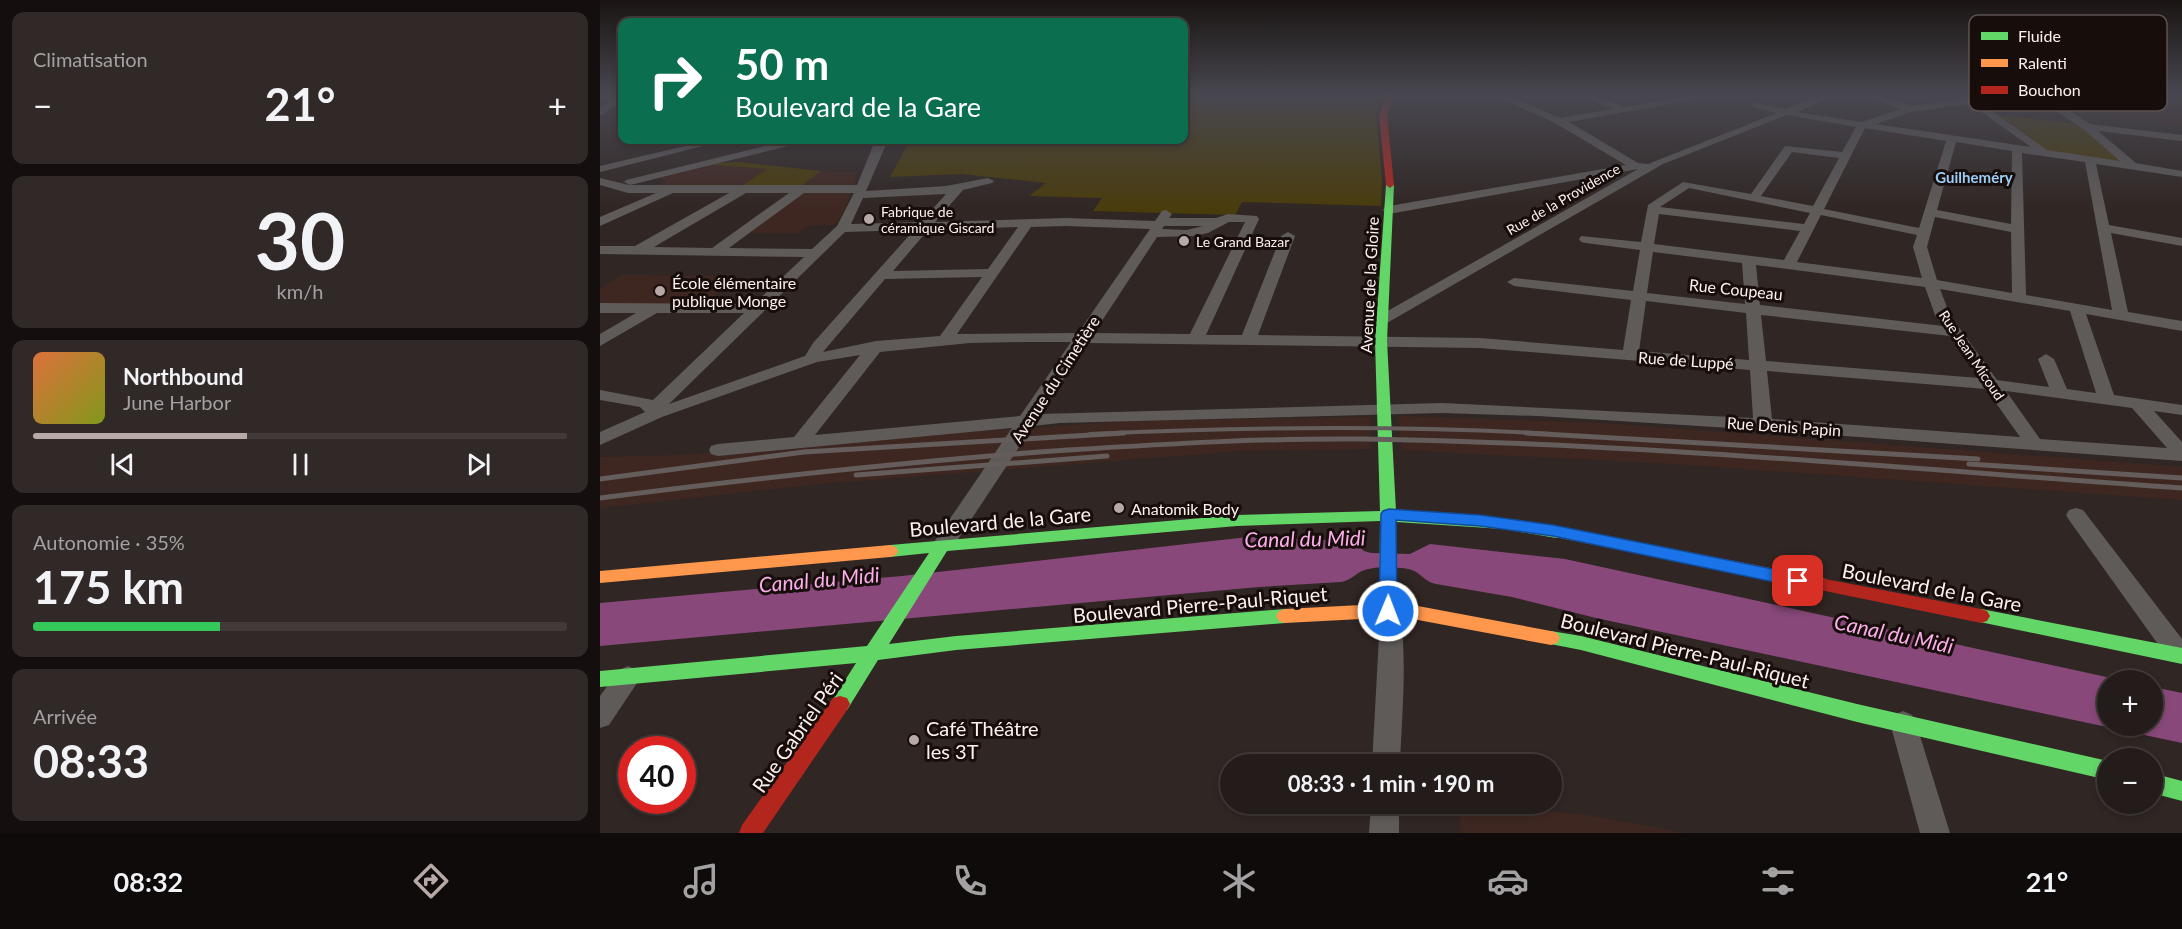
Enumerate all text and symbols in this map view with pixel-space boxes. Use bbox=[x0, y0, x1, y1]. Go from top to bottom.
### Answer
legend bbox=[1969, 15, 2167, 111]
text: Fluide bbox=[2018, 26, 2061, 45]
text: 50 m bbox=[735, 39, 829, 89]
icon: right bbox=[636, 42, 714, 120]
text: Climatisation bbox=[33, 47, 148, 71]
text: Ralenti bbox=[2018, 53, 2067, 72]
text: 21° bbox=[265, 77, 335, 131]
text: Bouchon bbox=[2018, 80, 2081, 99]
text: − bbox=[33, 85, 52, 125]
text: + bbox=[548, 85, 567, 125]
text: Boulevard de la Gare bbox=[735, 90, 981, 123]
street label: Rue de la Providence bbox=[1503, 160, 1623, 238]
district label: Guilheméry bbox=[1935, 168, 2013, 186]
text: 30 bbox=[255, 193, 345, 287]
place label: Fabrique de céramique Giscard bbox=[881, 203, 994, 236]
marker: Fabrique de céramique Giscard bbox=[862, 212, 876, 226]
street label: Avenue de la Gloire bbox=[1356, 216, 1382, 354]
place label: Le Grand Bazar bbox=[1196, 233, 1289, 250]
marker: Le Grand Bazar bbox=[1177, 234, 1191, 248]
place label: École élémentaire publique Monge bbox=[672, 273, 796, 310]
street label: Rue Coupeau bbox=[1688, 275, 1784, 303]
text: km/h bbox=[277, 279, 323, 303]
marker: École élémentaire publique Monge bbox=[653, 284, 667, 298]
street label: Rue Jean Micoud bbox=[1936, 307, 2008, 403]
street label: Avenue du Cimetière bbox=[1007, 312, 1103, 446]
street label: Rue de Luppé bbox=[1638, 347, 1734, 373]
text: Northbound bbox=[123, 363, 243, 390]
text: June Harbor bbox=[123, 390, 231, 414]
street label: Rue Denis Papin bbox=[1726, 413, 1842, 439]
icon: previous bbox=[106, 448, 139, 481]
icon: pause bbox=[284, 448, 317, 481]
icon: next bbox=[462, 448, 495, 481]
place label: Anatomik Body bbox=[1131, 499, 1240, 518]
street label: Boulevard de la Gare bbox=[908, 501, 1092, 541]
marker: Anatomik Body bbox=[1112, 501, 1126, 515]
water label: Canal du Midi bbox=[1244, 524, 1366, 552]
text: Autonomie · 35% bbox=[33, 530, 185, 554]
pin bbox=[1772, 555, 1823, 606]
street label: Boulevard de la Gare bbox=[1840, 558, 2024, 616]
text: 175 km bbox=[33, 560, 184, 614]
water label: Canal du Midi bbox=[758, 561, 881, 597]
icon: arrive bbox=[1781, 564, 1814, 597]
position arrow bbox=[1356, 579, 1420, 643]
street label: Boulevard Pierre-Paul-Riquet bbox=[1072, 581, 1328, 627]
street label: Boulevard Pierre-Paul-Riquet bbox=[1558, 607, 1812, 693]
water label: Canal du Midi bbox=[1832, 608, 1956, 658]
street label: Rue Gabriel Péri bbox=[747, 667, 847, 797]
map controls bbox=[2097, 670, 2163, 814]
button: + bbox=[2097, 670, 2163, 736]
text: Arrivée bbox=[33, 704, 97, 728]
place label: Café Théâtre les 3T bbox=[926, 716, 1039, 763]
marker: Café Théâtre les 3T bbox=[907, 733, 921, 747]
text: 08:33 bbox=[33, 734, 149, 788]
speed limit sign: 40 bbox=[618, 736, 696, 814]
button: − bbox=[2097, 748, 2163, 814]
text: 08:33 · 1 min · 190 m bbox=[1288, 770, 1494, 797]
icon: directions bbox=[410, 860, 452, 902]
icon: music bbox=[680, 860, 722, 902]
icon: phone bbox=[949, 860, 991, 902]
icon: climate bbox=[1218, 860, 1260, 902]
icon: car bbox=[1487, 860, 1529, 902]
icon: filters bbox=[1757, 860, 1799, 902]
text: 08:32 bbox=[114, 865, 183, 898]
text: 21° bbox=[2026, 865, 2068, 898]

